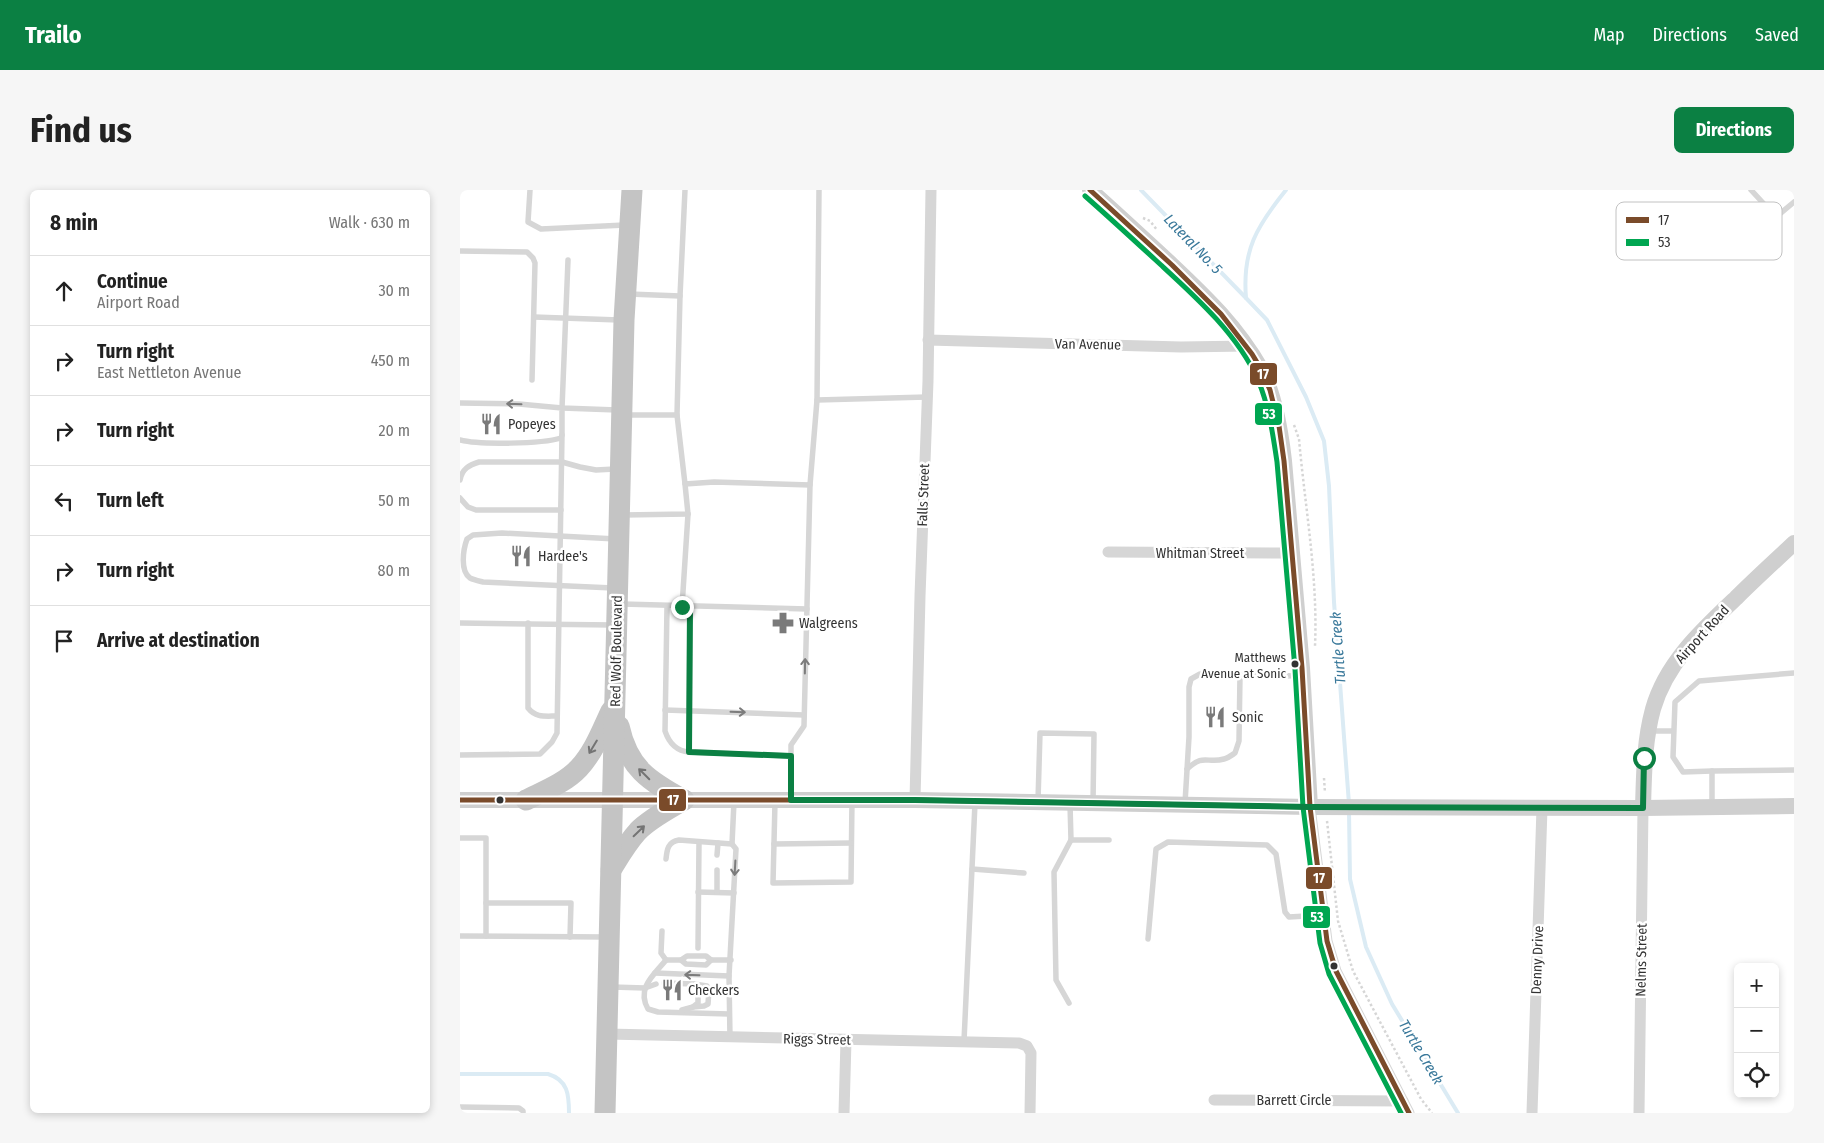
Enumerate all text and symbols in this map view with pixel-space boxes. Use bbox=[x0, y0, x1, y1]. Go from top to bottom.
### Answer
text: Trailo bbox=[25, 21, 82, 49]
text: Map bbox=[1593, 24, 1625, 46]
text: Directions bbox=[1653, 24, 1727, 46]
text: Saved bbox=[1755, 24, 1799, 46]
button: Directions bbox=[1674, 107, 1794, 153]
text: Find us bbox=[30, 109, 132, 151]
legend bbox=[1616, 202, 1782, 260]
text: 8 min bbox=[50, 210, 98, 236]
water label: Lateral No. 5 bbox=[1160, 210, 1226, 278]
text: 17 bbox=[1658, 212, 1669, 229]
text: Walk · 630 m bbox=[329, 213, 410, 232]
text: 53 bbox=[1658, 234, 1671, 251]
text: Continue bbox=[97, 270, 168, 293]
icon: ahead bbox=[50, 277, 78, 305]
text: 30 m bbox=[378, 281, 410, 300]
text: Airport Road bbox=[97, 293, 180, 312]
street label: Van Avenue bbox=[1055, 335, 1121, 354]
text: Turn right bbox=[97, 340, 174, 363]
icon: right bbox=[50, 347, 78, 375]
text: 450 m bbox=[371, 351, 410, 370]
line badge: 17 bbox=[1249, 362, 1278, 386]
text: East Nettleton Avenue bbox=[97, 363, 242, 382]
text: 17 bbox=[1257, 366, 1269, 383]
one-way arrow bbox=[506, 400, 522, 409]
line badge: 53 bbox=[1254, 402, 1283, 426]
text: 53 bbox=[1262, 406, 1276, 423]
restaurant icon: Popeyes bbox=[478, 411, 504, 437]
place label: Popeyes bbox=[508, 416, 556, 433]
icon: right bbox=[50, 417, 78, 445]
text: Turn right bbox=[97, 419, 174, 442]
text: 20 m bbox=[379, 421, 410, 440]
street label: Falls Street bbox=[914, 463, 933, 527]
icon: left bbox=[50, 487, 78, 515]
text: Turn left bbox=[97, 489, 164, 512]
text: 50 m bbox=[378, 491, 410, 510]
restaurant icon: Hardee's bbox=[508, 543, 534, 569]
street label: Whitman Street bbox=[1156, 545, 1245, 562]
place label: Hardee's bbox=[538, 548, 588, 565]
icon: right bbox=[50, 557, 78, 585]
text: Turn right bbox=[97, 559, 174, 582]
text: 80 m bbox=[378, 561, 410, 580]
street label: Red Wolf Boulevard bbox=[607, 595, 626, 707]
route end bbox=[671, 596, 694, 619]
street label: Airport Road bbox=[1672, 602, 1733, 667]
pharmacy icon: Walgreens bbox=[770, 610, 796, 636]
water label: Turtle Creek bbox=[1326, 611, 1349, 685]
place label: Walgreens bbox=[799, 615, 858, 632]
icon: arrive bbox=[50, 627, 78, 655]
text: Arrive at destination bbox=[97, 629, 260, 652]
place label: Matthews Avenue at Sonic bbox=[1201, 650, 1286, 681]
one-way arrow bbox=[801, 658, 810, 674]
marker: Matthews Avenue at Sonic bbox=[1290, 659, 1300, 669]
restaurant icon: Sonic bbox=[1202, 704, 1228, 730]
one-way arrow bbox=[730, 708, 746, 717]
place label: Sonic bbox=[1232, 709, 1263, 726]
one-way arrow bbox=[587, 740, 597, 754]
route start bbox=[1633, 747, 1656, 770]
one-way arrow bbox=[638, 768, 650, 780]
line badge: 17 bbox=[658, 788, 687, 812]
text: 17 bbox=[667, 792, 679, 809]
unlabelled marker bbox=[495, 795, 505, 805]
one-way arrow bbox=[633, 825, 646, 837]
one-way arrow bbox=[731, 859, 740, 875]
line badge: 17 bbox=[1305, 866, 1333, 890]
text: 17 bbox=[1313, 870, 1325, 887]
line badge: 53 bbox=[1302, 905, 1331, 929]
text: 53 bbox=[1310, 909, 1324, 926]
street label: Nelms Street bbox=[1632, 923, 1651, 997]
street label: Denny Drive bbox=[1528, 925, 1547, 995]
unlabelled marker bbox=[1329, 961, 1339, 971]
map controls bbox=[1734, 963, 1779, 1098]
button: + bbox=[1734, 963, 1779, 1008]
one-way arrow bbox=[684, 970, 700, 980]
restaurant icon: Checkers bbox=[659, 977, 685, 1003]
place label: Checkers bbox=[688, 982, 739, 999]
button: − bbox=[1734, 1008, 1779, 1053]
water label: Turtle Creek bbox=[1395, 1016, 1448, 1088]
street label: Riggs Street bbox=[783, 1030, 852, 1049]
button: locate bbox=[1734, 1053, 1779, 1098]
street label: Barrett Circle bbox=[1257, 1092, 1332, 1109]

